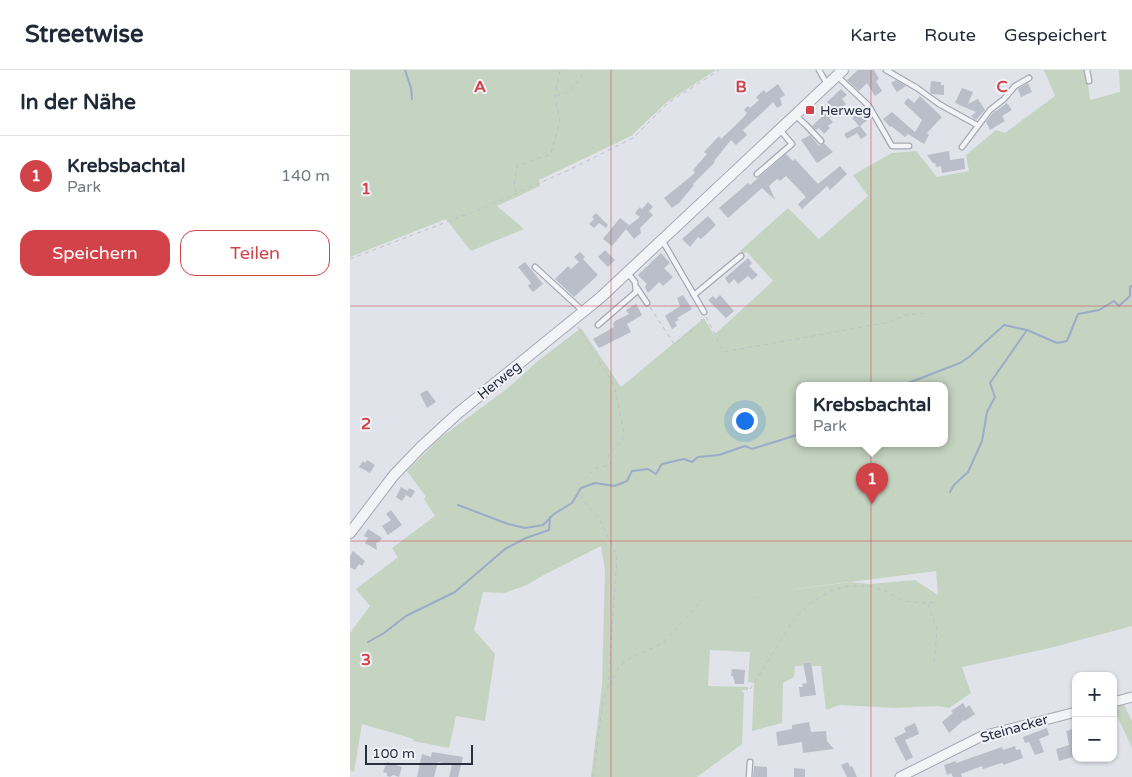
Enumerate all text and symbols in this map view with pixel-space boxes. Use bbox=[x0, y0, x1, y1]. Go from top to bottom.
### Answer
text: Streetwise bbox=[25, 20, 144, 49]
text: Karte bbox=[850, 24, 896, 46]
text: Route bbox=[924, 24, 976, 46]
text: Gespeichert bbox=[1004, 24, 1107, 46]
text: A bbox=[474, 77, 486, 97]
text: B bbox=[735, 77, 747, 97]
text: C bbox=[996, 77, 1008, 97]
text: In der Nähe bbox=[20, 90, 136, 115]
place label: Herweg bbox=[820, 102, 871, 119]
marker: Herweg bbox=[804, 104, 816, 116]
text: Krebsbachtal bbox=[67, 155, 185, 177]
text: 1 bbox=[31, 166, 41, 186]
text: 140 m bbox=[281, 166, 330, 186]
text: Park bbox=[67, 177, 101, 197]
text: 1 bbox=[361, 179, 371, 199]
button: Speichern bbox=[20, 230, 170, 276]
button: Teilen bbox=[180, 230, 330, 276]
street label: Herweg bbox=[474, 358, 525, 403]
popup bbox=[796, 382, 948, 447]
text: Krebsbachtal bbox=[813, 394, 931, 416]
your location bbox=[732, 408, 758, 434]
text: 2 bbox=[361, 414, 371, 434]
text: Park bbox=[813, 416, 847, 436]
pin: 1 bbox=[856, 463, 888, 504]
text: 3 bbox=[361, 650, 371, 670]
map controls bbox=[1072, 672, 1117, 762]
button: + bbox=[1072, 672, 1117, 717]
street label: Steinacker bbox=[978, 711, 1051, 746]
button: − bbox=[1072, 717, 1117, 762]
scale bar bbox=[365, 742, 472, 765]
text: 100 m bbox=[372, 745, 415, 762]

